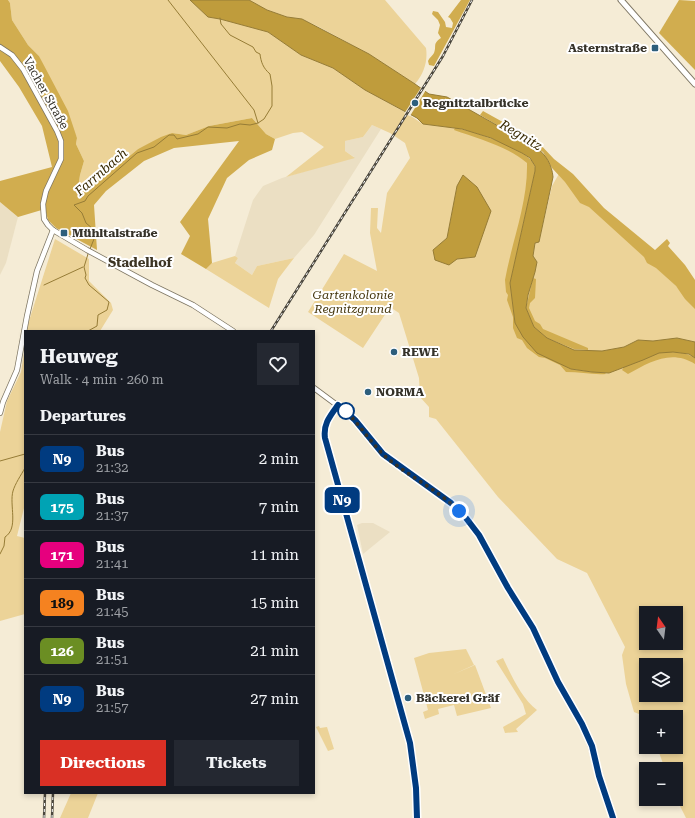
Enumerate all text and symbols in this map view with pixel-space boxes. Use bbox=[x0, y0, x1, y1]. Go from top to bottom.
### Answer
place label: Asternstraße bbox=[568, 41, 647, 55]
marker: Asternstraße bbox=[650, 43, 660, 53]
street label: Vacher Straße bbox=[20, 54, 72, 132]
place label: Regnitztalbrücke bbox=[423, 96, 528, 110]
marker: Regnitztalbrücke bbox=[410, 98, 420, 108]
water label: Regnitz bbox=[496, 116, 545, 154]
water label: Farrnbach bbox=[71, 145, 130, 199]
place label: Mühltalstraße bbox=[72, 226, 158, 240]
marker: Mühltalstraße bbox=[59, 228, 69, 238]
district label: Stadelhof bbox=[108, 255, 173, 270]
park label: Gartenkolonie Regnitzgrund bbox=[313, 288, 393, 316]
button: heart bbox=[257, 343, 299, 385]
text: Heuweg bbox=[40, 345, 118, 368]
place label: REWE bbox=[402, 345, 439, 359]
marker: REWE bbox=[389, 347, 399, 357]
text: Walk · 4 min · 260 m bbox=[40, 372, 164, 387]
place label: NORMA bbox=[376, 385, 424, 399]
marker: NORMA bbox=[363, 387, 373, 397]
unlabelled marker bbox=[337, 402, 355, 420]
text: Departures bbox=[40, 407, 126, 425]
text: Bus bbox=[96, 442, 124, 460]
text: 2 min bbox=[259, 450, 299, 468]
text: N9 bbox=[53, 451, 71, 467]
text: 21:32 bbox=[96, 460, 128, 475]
line badge: N9 bbox=[324, 487, 360, 513]
text: Bus bbox=[96, 490, 124, 508]
text: N9 bbox=[333, 492, 351, 508]
text: 7 min bbox=[259, 498, 299, 516]
text: 175 bbox=[50, 499, 74, 515]
your location bbox=[449, 501, 469, 521]
text: 21:37 bbox=[96, 508, 128, 523]
text: Bus bbox=[96, 538, 124, 556]
text: 11 min bbox=[250, 546, 299, 564]
text: 171 bbox=[50, 547, 74, 563]
text: 21:41 bbox=[96, 556, 128, 571]
text: Bus bbox=[96, 586, 124, 604]
text: 15 min bbox=[250, 594, 299, 612]
text: 189 bbox=[50, 595, 74, 611]
text: 21:45 bbox=[96, 604, 128, 619]
north arrow bbox=[639, 606, 683, 650]
map controls bbox=[639, 606, 683, 806]
text: Bus bbox=[96, 634, 124, 652]
text: 21 min bbox=[250, 642, 299, 660]
text: 126 bbox=[50, 643, 74, 659]
text: 21:51 bbox=[96, 652, 128, 667]
button: layers bbox=[639, 658, 683, 702]
text: Bus bbox=[96, 682, 124, 700]
text: 27 min bbox=[250, 690, 299, 708]
text: N9 bbox=[53, 691, 71, 707]
place label: Bäckerei Gräf bbox=[416, 691, 501, 705]
marker: Bäckerei Gräf bbox=[403, 693, 413, 703]
text: 21:57 bbox=[96, 700, 128, 715]
button: + bbox=[639, 710, 683, 754]
button: Directions bbox=[40, 740, 166, 786]
button: Tickets bbox=[174, 740, 299, 786]
button: − bbox=[639, 762, 683, 806]

